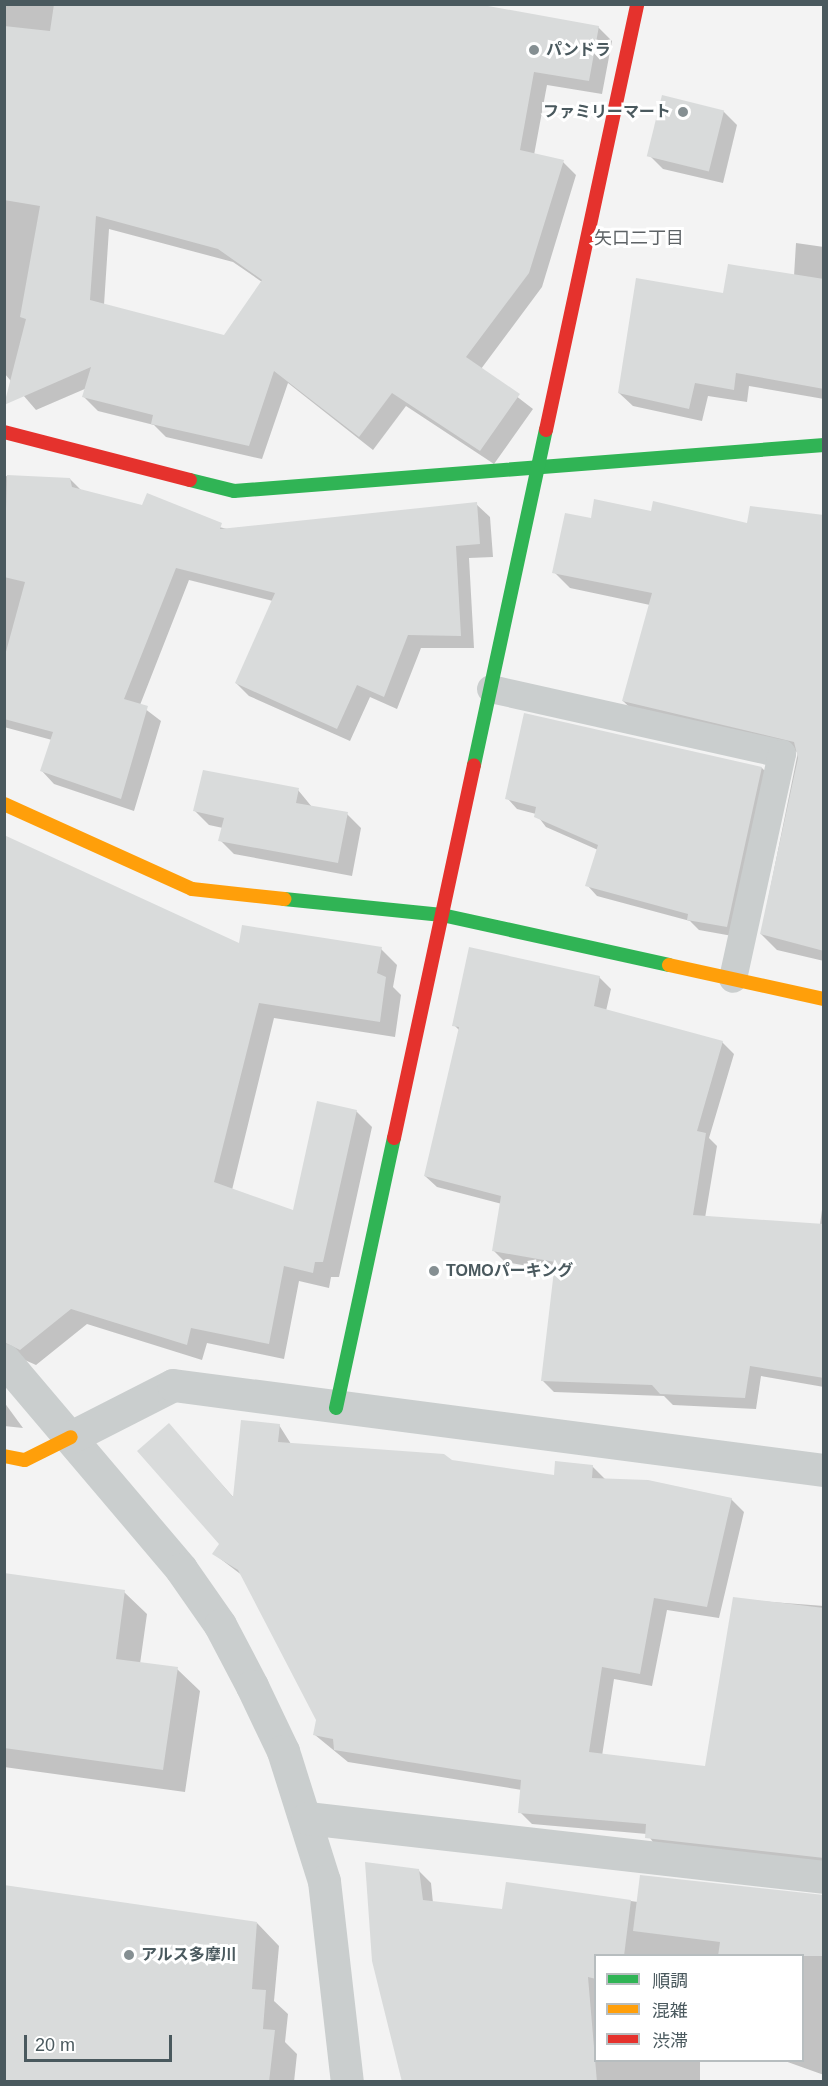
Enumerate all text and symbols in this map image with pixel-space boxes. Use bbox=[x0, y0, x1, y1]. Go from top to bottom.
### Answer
place label: パンドラ bbox=[546, 40, 610, 60]
marker: パンドラ bbox=[527, 43, 541, 57]
place label: ファミリーマート bbox=[543, 102, 671, 122]
marker: ファミリーマート bbox=[676, 105, 690, 119]
district label: 矢口二丁目 bbox=[594, 227, 684, 249]
place label: TOMOパーキング bbox=[446, 1261, 574, 1281]
marker: TOMOパーキング bbox=[427, 1264, 441, 1278]
place label: アルス多摩川 bbox=[141, 1945, 237, 1965]
marker: アルス多摩川 bbox=[122, 1948, 136, 1962]
legend bbox=[594, 1954, 804, 2062]
text: 順調 bbox=[652, 1971, 688, 1991]
text: 混雑 bbox=[652, 2001, 688, 2021]
scale bar bbox=[27, 2023, 176, 2061]
text: 渋滞 bbox=[652, 2031, 688, 2051]
text: 20 m bbox=[35, 2035, 75, 2055]

